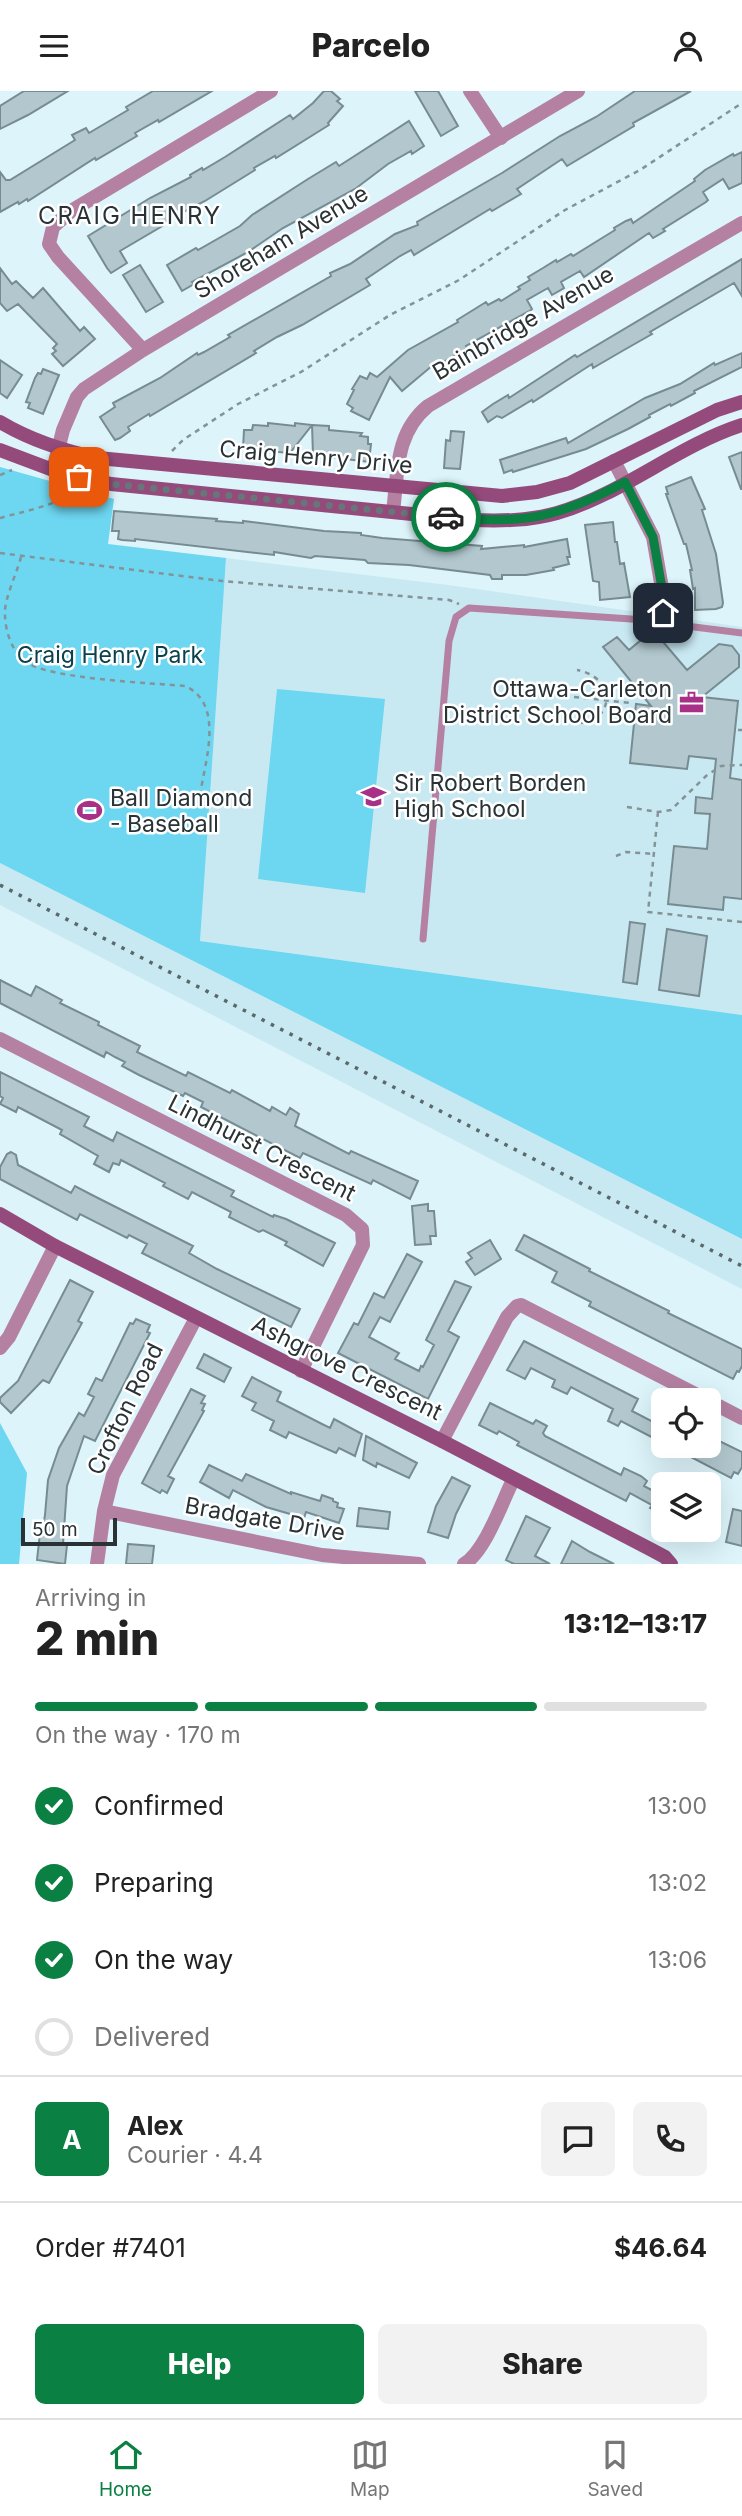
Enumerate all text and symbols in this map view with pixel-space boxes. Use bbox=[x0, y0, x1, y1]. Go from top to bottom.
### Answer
text: Parcelo bbox=[312, 26, 430, 65]
icon: menu bbox=[35, 27, 73, 65]
icon: person bbox=[669, 27, 707, 65]
street label: Shoreham Avenue bbox=[189, 179, 373, 305]
district label: CRAIG HENRY bbox=[38, 201, 222, 230]
street label: Bainbridge Avenue bbox=[427, 260, 619, 386]
street label: Craig Henry Drive bbox=[218, 435, 414, 479]
pin bbox=[49, 447, 109, 507]
icon: bag bbox=[60, 458, 98, 496]
courier bbox=[411, 482, 481, 552]
icon: car bbox=[427, 498, 465, 536]
pin bbox=[633, 583, 693, 643]
icon: home bbox=[644, 594, 682, 632]
park label: Craig Henry Park bbox=[17, 641, 204, 669]
place label: Ottawa-Carleton District School Board bbox=[443, 675, 672, 729]
office icon: Ottawa-Carleton District School Board bbox=[678, 688, 706, 716]
place label: Sir Robert Borden High School bbox=[394, 769, 586, 823]
school or university icon: Sir Robert Borden High School bbox=[360, 782, 388, 810]
place label: Ball Diamond - Baseball bbox=[110, 784, 252, 838]
sports icon: Ball Diamond - Baseball bbox=[76, 797, 104, 825]
street label: Lindhurst Crescent bbox=[164, 1089, 361, 1208]
street label: Ashgrove Crescent bbox=[247, 1310, 447, 1426]
street label: Crofton Road bbox=[81, 1338, 169, 1480]
map controls bbox=[651, 1388, 721, 1542]
button: locate bbox=[651, 1388, 721, 1458]
button: layers bbox=[651, 1472, 721, 1542]
street label: Bradgate Drive bbox=[183, 1491, 347, 1547]
scale bar bbox=[21, 1515, 117, 1547]
text: 50 m bbox=[32, 1518, 78, 1541]
text: Arriving in bbox=[35, 1584, 146, 1612]
text: 13:12–13:17 bbox=[564, 1608, 707, 1639]
text: 2 min bbox=[35, 1610, 159, 1666]
text: On the way · 170 m bbox=[35, 1721, 241, 1749]
icon: check bbox=[35, 1787, 73, 1825]
text: Confirmed bbox=[94, 1790, 224, 1821]
text: 13:00 bbox=[648, 1792, 707, 1820]
icon: check bbox=[35, 1864, 73, 1902]
text: Preparing bbox=[94, 1867, 214, 1898]
text: 13:02 bbox=[648, 1869, 707, 1897]
icon: check bbox=[35, 1941, 73, 1979]
text: On the way bbox=[94, 1944, 233, 1975]
text: 13:06 bbox=[648, 1946, 707, 1974]
text: Delivered bbox=[94, 2021, 210, 2052]
button: chat bbox=[541, 2102, 615, 2176]
button: phone bbox=[633, 2102, 707, 2176]
text: Alex bbox=[127, 2110, 184, 2141]
text: A bbox=[62, 2124, 82, 2155]
text: Courier · 4.4 bbox=[127, 2141, 263, 2169]
text: Order #7401 bbox=[35, 2232, 186, 2263]
text: $46.64 bbox=[614, 2232, 707, 2263]
button: Help bbox=[35, 2324, 364, 2404]
button: Share bbox=[378, 2324, 707, 2404]
tab: Home bbox=[99, 2436, 152, 2501]
tab: Map bbox=[350, 2436, 390, 2501]
tab: Saved bbox=[587, 2436, 643, 2501]

